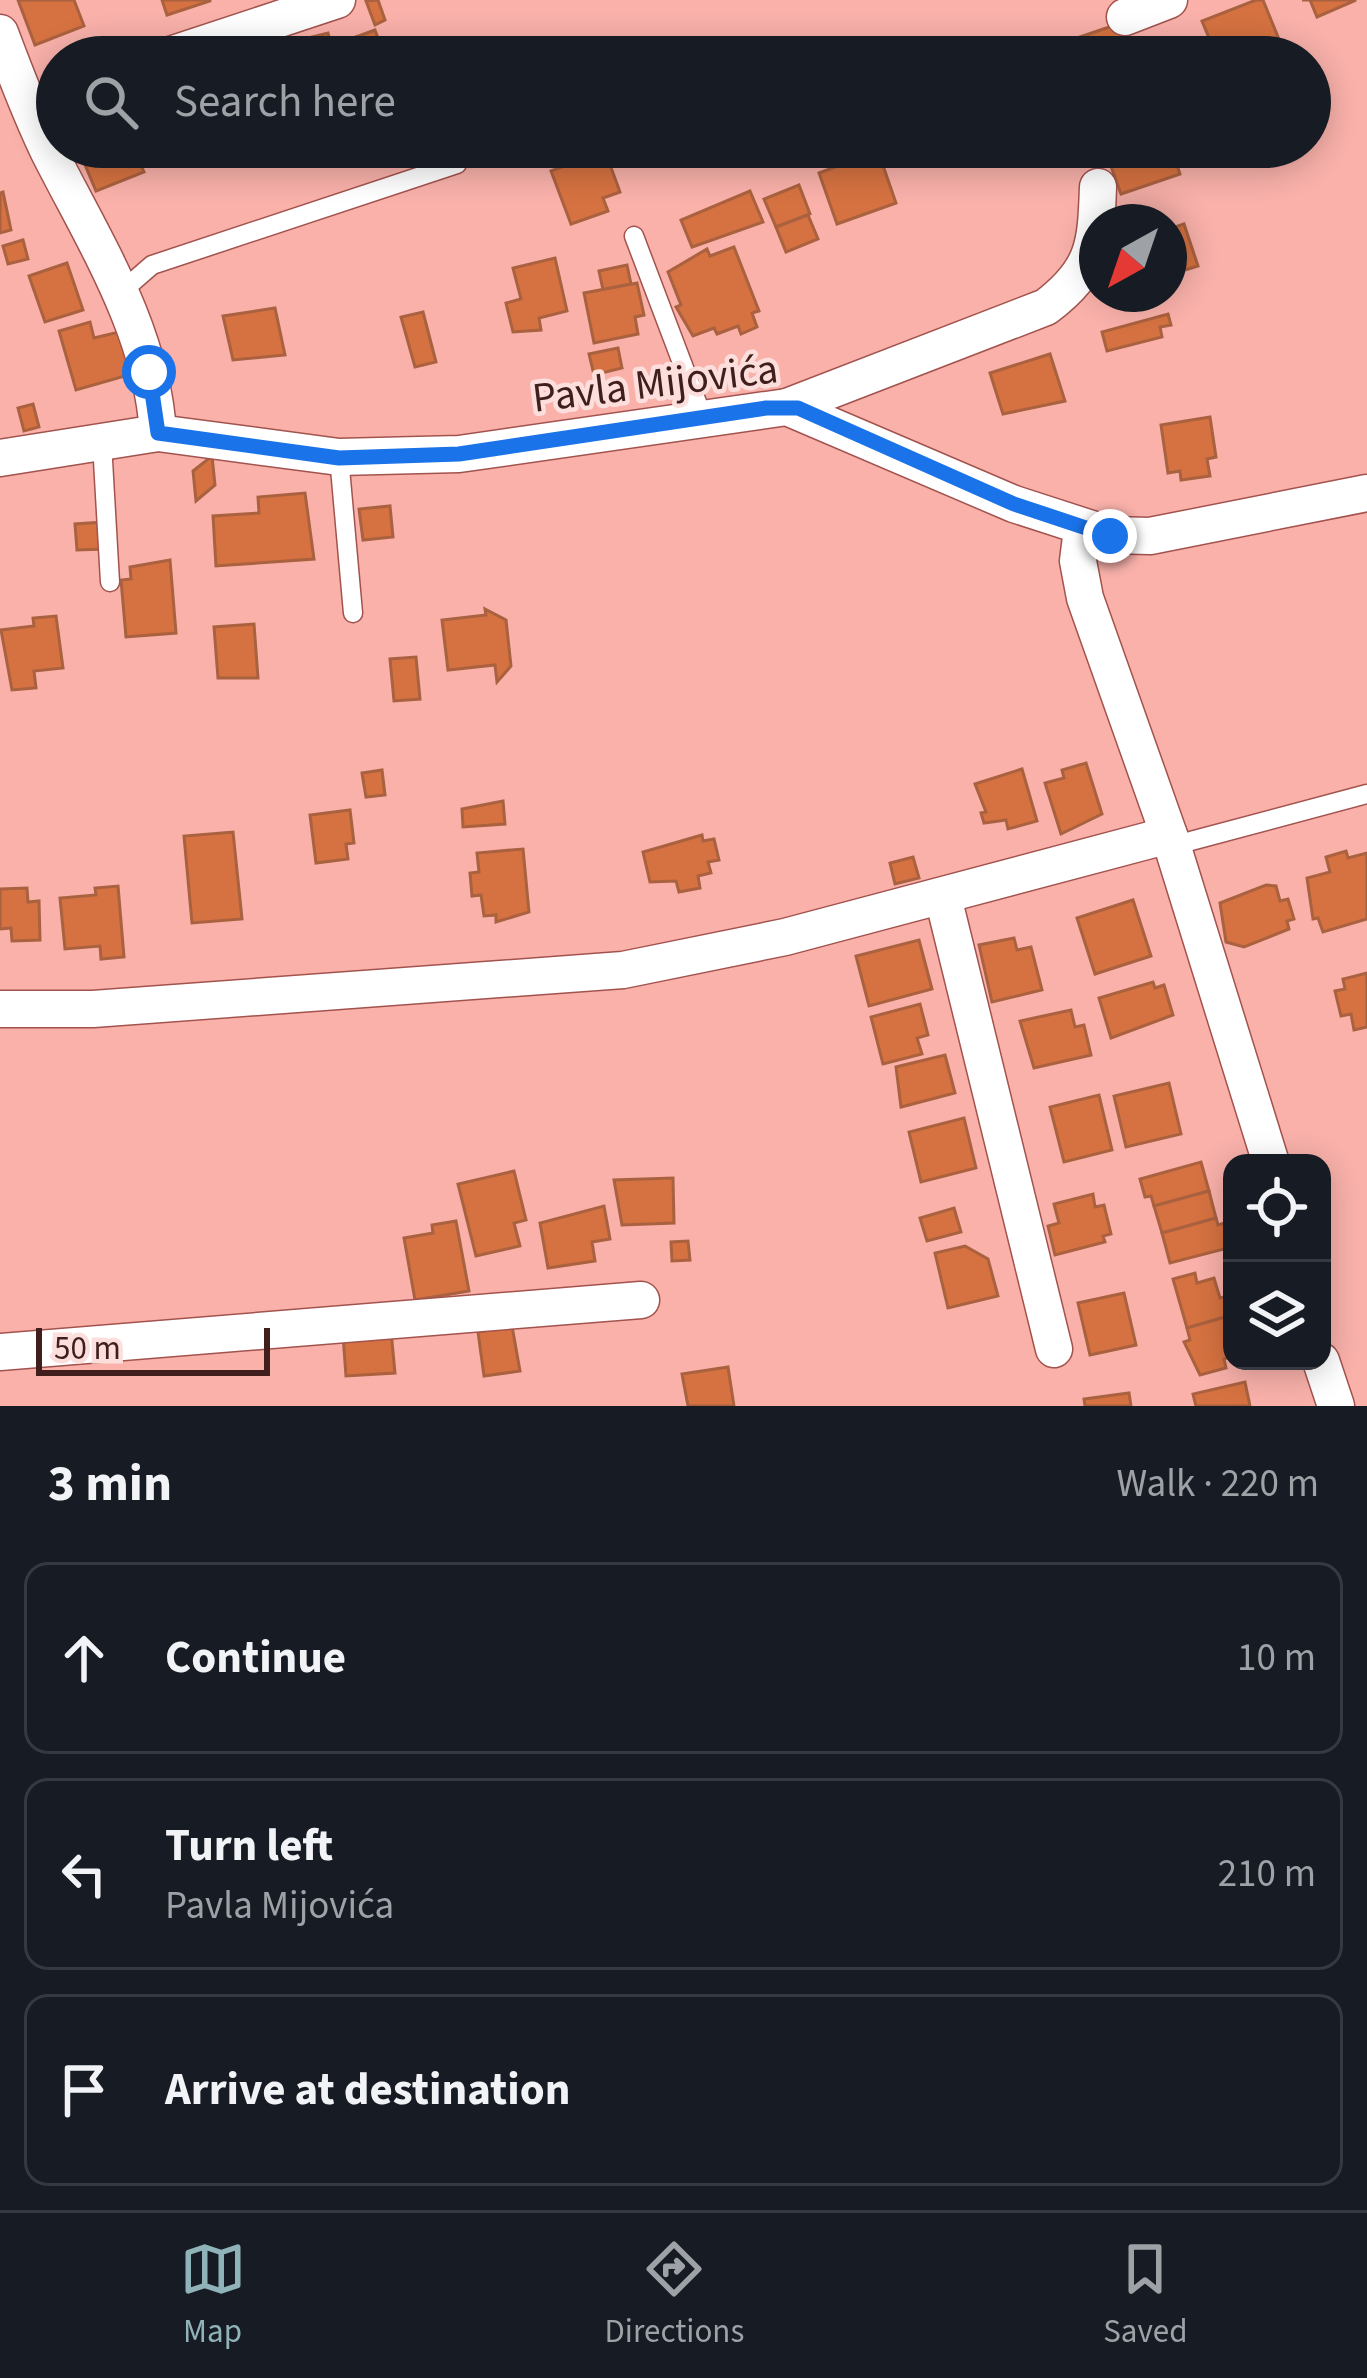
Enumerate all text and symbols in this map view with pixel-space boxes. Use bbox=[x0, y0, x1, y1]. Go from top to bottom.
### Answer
search box bbox=[36, 36, 1331, 168]
icon: search bbox=[78, 69, 144, 135]
text: Search here bbox=[174, 70, 396, 134]
north arrow bbox=[1079, 204, 1187, 312]
street label: Pavla Mijovića bbox=[529, 339, 781, 429]
route start bbox=[122, 345, 176, 399]
route end bbox=[1083, 509, 1137, 563]
map controls bbox=[1223, 1154, 1331, 1370]
button: locate bbox=[1223, 1154, 1331, 1262]
button: layers bbox=[1223, 1262, 1331, 1370]
scale bar bbox=[36, 1322, 270, 1375]
text: 50 m bbox=[54, 1325, 121, 1372]
text: 3 min bbox=[48, 1448, 172, 1520]
text: Walk · 220 m bbox=[1116, 1456, 1319, 1512]
icon: ahead bbox=[51, 1625, 117, 1691]
text: Continue bbox=[165, 1626, 346, 1690]
text: 10 m bbox=[1237, 1630, 1316, 1686]
text: Turn left bbox=[165, 1814, 333, 1878]
icon: left bbox=[51, 1841, 117, 1907]
text: 210 m bbox=[1218, 1846, 1316, 1902]
text: Pavla Mijovića bbox=[165, 1878, 394, 1934]
icon: arrive bbox=[51, 2057, 117, 2123]
text: Arrive at destination bbox=[165, 2058, 570, 2122]
tab: Map bbox=[180, 2236, 246, 2355]
tab: Directions bbox=[605, 2236, 744, 2355]
tab: Saved bbox=[1103, 2236, 1187, 2355]

